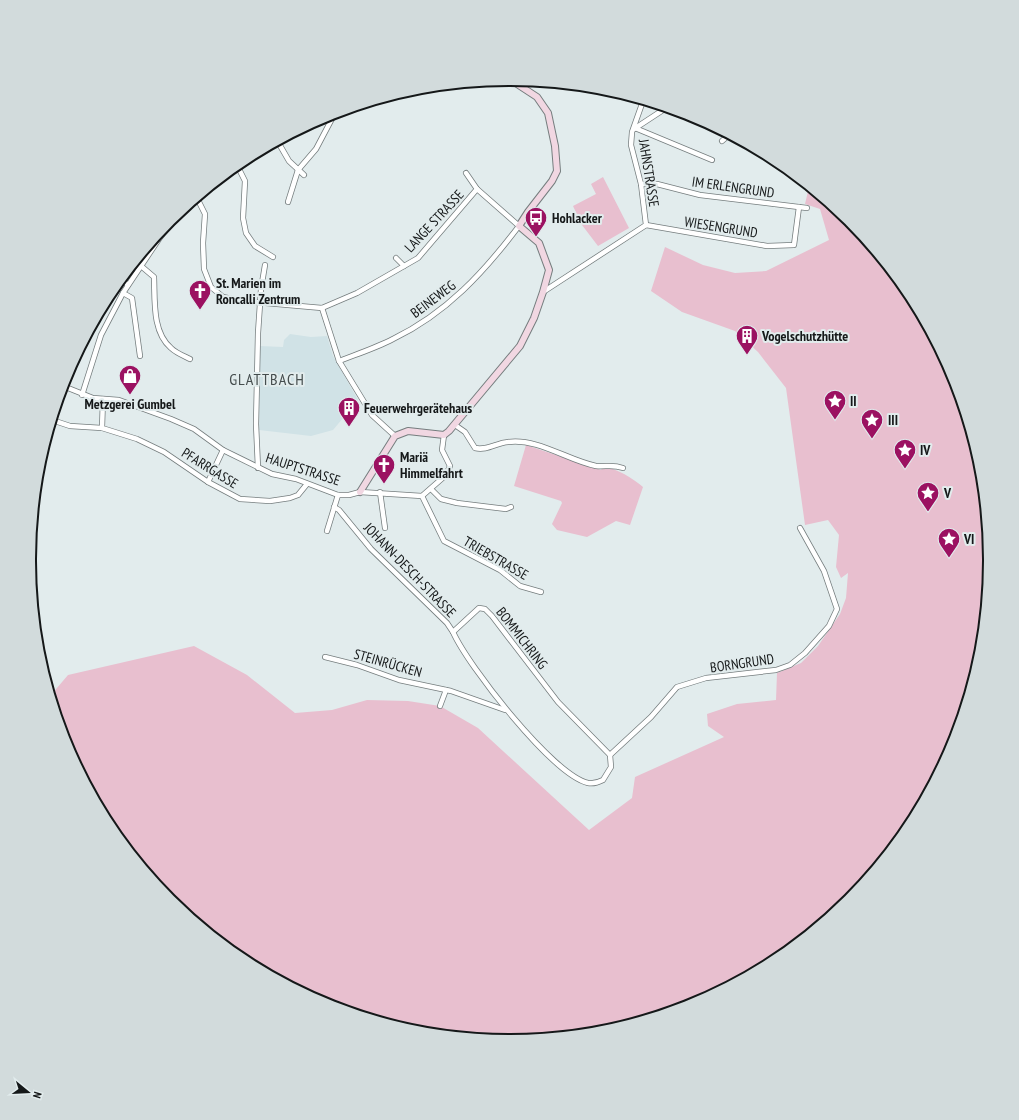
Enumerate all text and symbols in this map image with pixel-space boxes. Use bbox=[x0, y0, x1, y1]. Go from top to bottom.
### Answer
street label: JAHNSTRASSE bbox=[635, 137, 663, 208]
street label: IM ERLENGRUND bbox=[691, 172, 775, 202]
street label: LANGE STRASSE bbox=[400, 186, 468, 256]
bus stop icon: Hohlacker bbox=[523, 205, 549, 238]
place label: Hohlacker bbox=[552, 209, 603, 227]
street label: WIESENGRUND bbox=[683, 212, 759, 242]
place label: St. Marien im Roncalli Zentrum bbox=[216, 274, 300, 308]
street label: BEINEWEG bbox=[407, 276, 459, 322]
church icon: St. Marien im Roncalli Zentrum bbox=[187, 278, 213, 311]
building icon: Vogelschutzhütte bbox=[734, 323, 760, 356]
place label: Vogelschutzhütte bbox=[761, 327, 848, 345]
shop icon: Metzgerei Gumbel bbox=[117, 363, 143, 396]
district label: GLATTBACH bbox=[229, 369, 305, 389]
place icon: II bbox=[822, 388, 848, 421]
place label: II bbox=[850, 392, 857, 410]
place label: Metzgerei Gumbel bbox=[85, 395, 176, 413]
building icon: Feuerwehrgerätehaus bbox=[336, 395, 362, 428]
place label: Feuerwehrgerätehaus bbox=[364, 399, 472, 417]
place icon: III bbox=[859, 407, 885, 440]
place label: III bbox=[888, 411, 898, 429]
place icon: IV bbox=[892, 437, 918, 470]
place label: IV bbox=[920, 441, 931, 459]
street label: PFARRGASSE bbox=[178, 444, 242, 492]
place label: Mariä Himmelfahrt bbox=[400, 448, 463, 482]
street label: HAUPTSTRASSE bbox=[264, 449, 342, 489]
church icon: Mariä Himmelfahrt bbox=[371, 452, 397, 485]
place icon: V bbox=[915, 480, 941, 513]
place label: V bbox=[943, 484, 952, 502]
street label: JOHANN-DESCH-STRASSE bbox=[359, 518, 460, 621]
place icon: VI bbox=[936, 526, 962, 559]
place label: VI bbox=[963, 530, 974, 548]
street label: TRIEBSTRASSE bbox=[460, 532, 532, 584]
street label: BOMMICHRING bbox=[492, 603, 552, 673]
street label: STEINRÜCKEN bbox=[352, 645, 424, 681]
street label: BORNGRUND bbox=[709, 650, 775, 676]
north arrow bbox=[8, 1072, 48, 1112]
text: N bbox=[30, 1090, 45, 1100]

